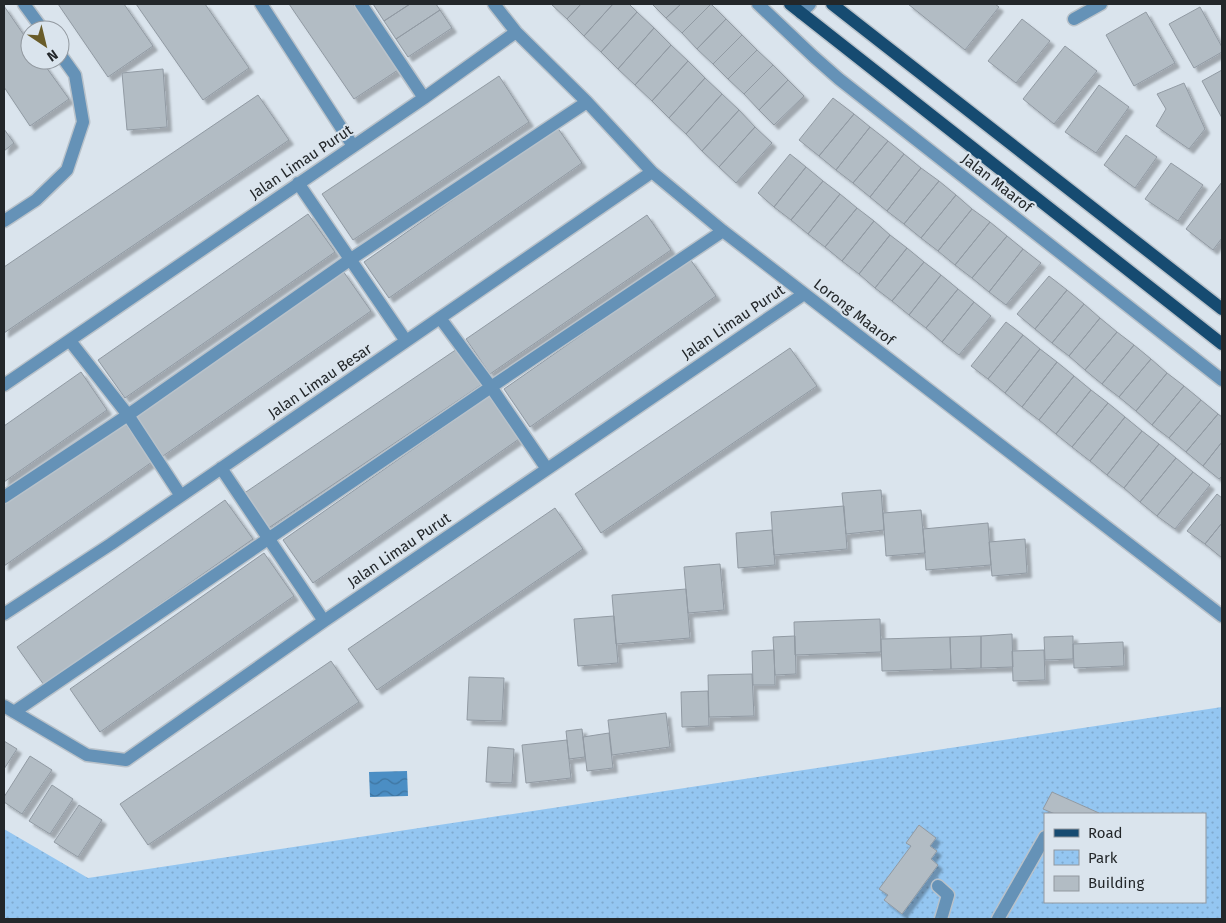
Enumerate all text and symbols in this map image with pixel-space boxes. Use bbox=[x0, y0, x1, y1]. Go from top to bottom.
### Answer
north arrow bbox=[20, 20, 70, 70]
text: N bbox=[43, 46, 61, 65]
street label: Jalan Limau Purut bbox=[246, 121, 356, 203]
street label: Jalan Maarof bbox=[958, 150, 1037, 217]
street label: Lorong Maarof bbox=[810, 275, 899, 350]
street label: Jalan Limau Purut bbox=[678, 281, 788, 363]
street label: Jalan Limau Besar bbox=[265, 339, 376, 422]
street label: Jalan Limau Purut bbox=[344, 509, 454, 591]
legend bbox=[1044, 813, 1206, 903]
text: Road bbox=[1088, 824, 1123, 842]
text: Park bbox=[1088, 849, 1118, 867]
text: Building bbox=[1088, 874, 1144, 892]

